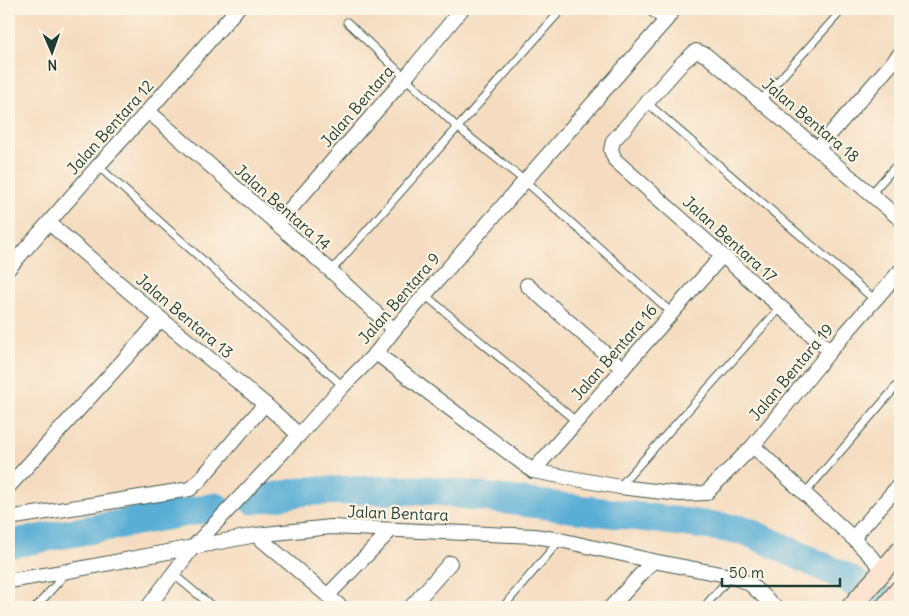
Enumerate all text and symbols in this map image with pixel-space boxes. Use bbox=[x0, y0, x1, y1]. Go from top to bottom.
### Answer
north arrow bbox=[28, 28, 78, 78]
text: N bbox=[47, 56, 58, 74]
street label: Jalan Bentara bbox=[316, 61, 398, 151]
street label: Jalan Bentara 18 bbox=[758, 74, 864, 166]
street label: Jalan Bentara 12 bbox=[62, 75, 158, 178]
street label: Jalan Bentara 14 bbox=[231, 160, 335, 254]
street label: Jalan Bentara 17 bbox=[679, 192, 781, 286]
street label: Jalan Bentara 9 bbox=[354, 248, 444, 348]
street label: Jalan Bentara 13 bbox=[132, 270, 238, 362]
street label: Jalan Bentara 16 bbox=[567, 300, 661, 404]
street label: Jalan Bentara 19 bbox=[745, 319, 837, 425]
street label: Jalan Bentara bbox=[347, 501, 449, 525]
scale bar bbox=[722, 556, 839, 588]
text: 50 m bbox=[729, 563, 764, 582]

